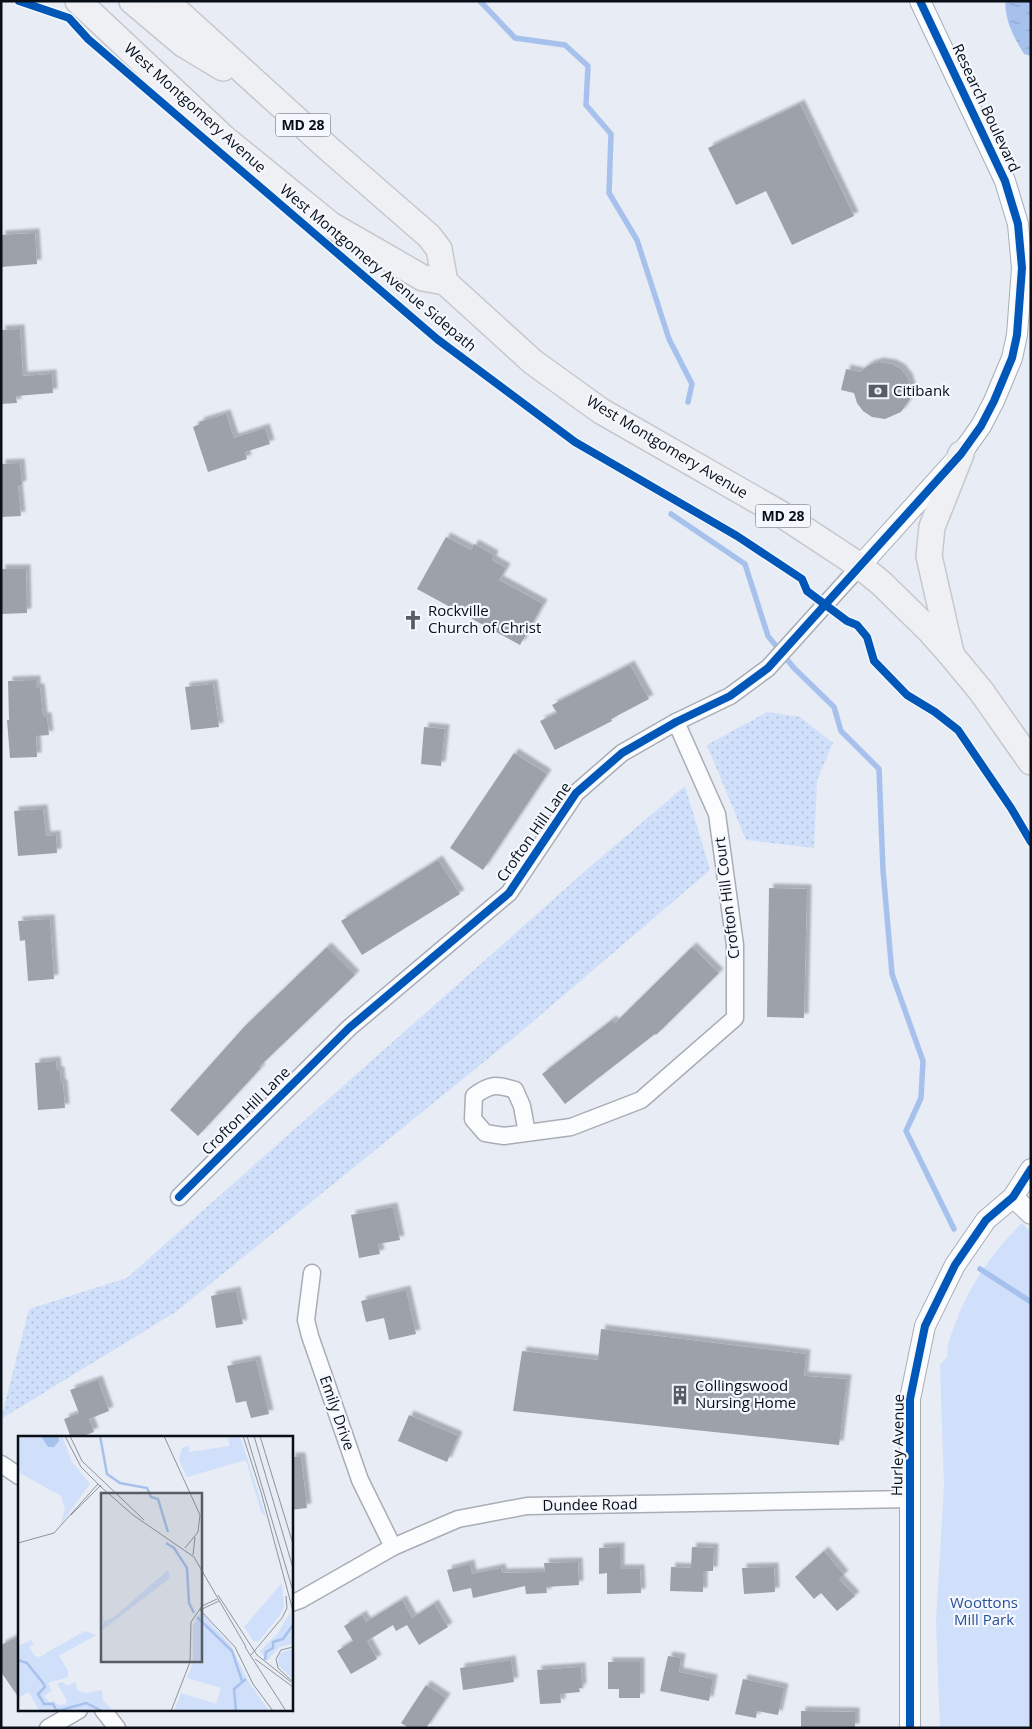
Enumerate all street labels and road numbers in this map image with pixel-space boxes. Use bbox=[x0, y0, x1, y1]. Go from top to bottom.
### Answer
street label: West Montgomery Avenue bbox=[120, 38, 271, 177]
street label: Research Boulevard bbox=[948, 40, 1025, 175]
road number: MD 28 bbox=[276, 114, 330, 136]
street label: West Montgomery Avenue Sidepath bbox=[276, 179, 481, 355]
street label: West Montgomery Avenue bbox=[583, 390, 752, 502]
road number: MD 28 bbox=[756, 504, 810, 528]
street label: Crofton Hill Lane bbox=[491, 778, 575, 885]
street label: Crofton Hill Court bbox=[709, 836, 743, 960]
street label: Crofton Hill Lane bbox=[197, 1062, 294, 1159]
street label: Emily Drive bbox=[316, 1373, 360, 1453]
street label: Hurley Avenue bbox=[886, 1394, 908, 1496]
street label: Dundee Road bbox=[542, 1493, 638, 1515]

